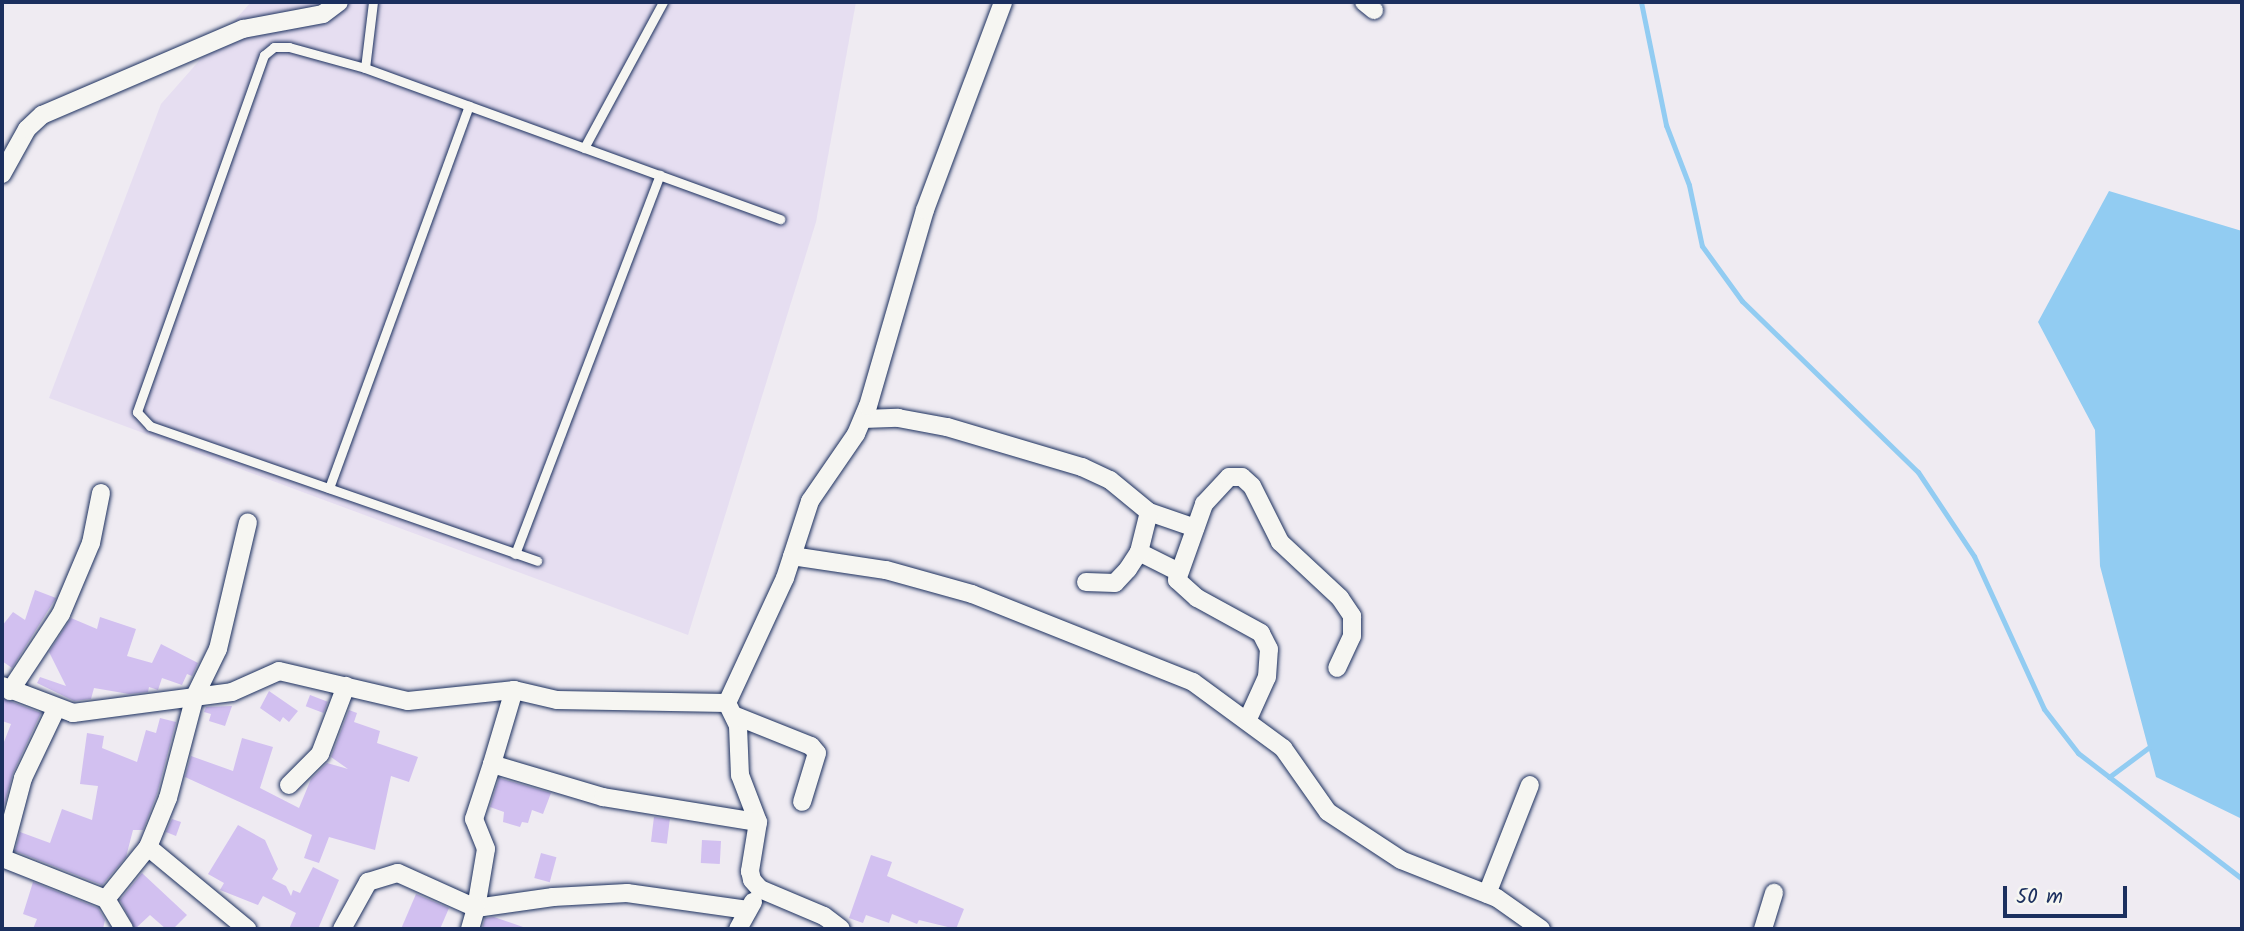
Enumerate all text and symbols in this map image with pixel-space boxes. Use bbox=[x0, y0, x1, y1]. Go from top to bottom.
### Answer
scale bar bbox=[2006, 872, 2130, 916]
text: 50 m bbox=[2016, 881, 2063, 914]

